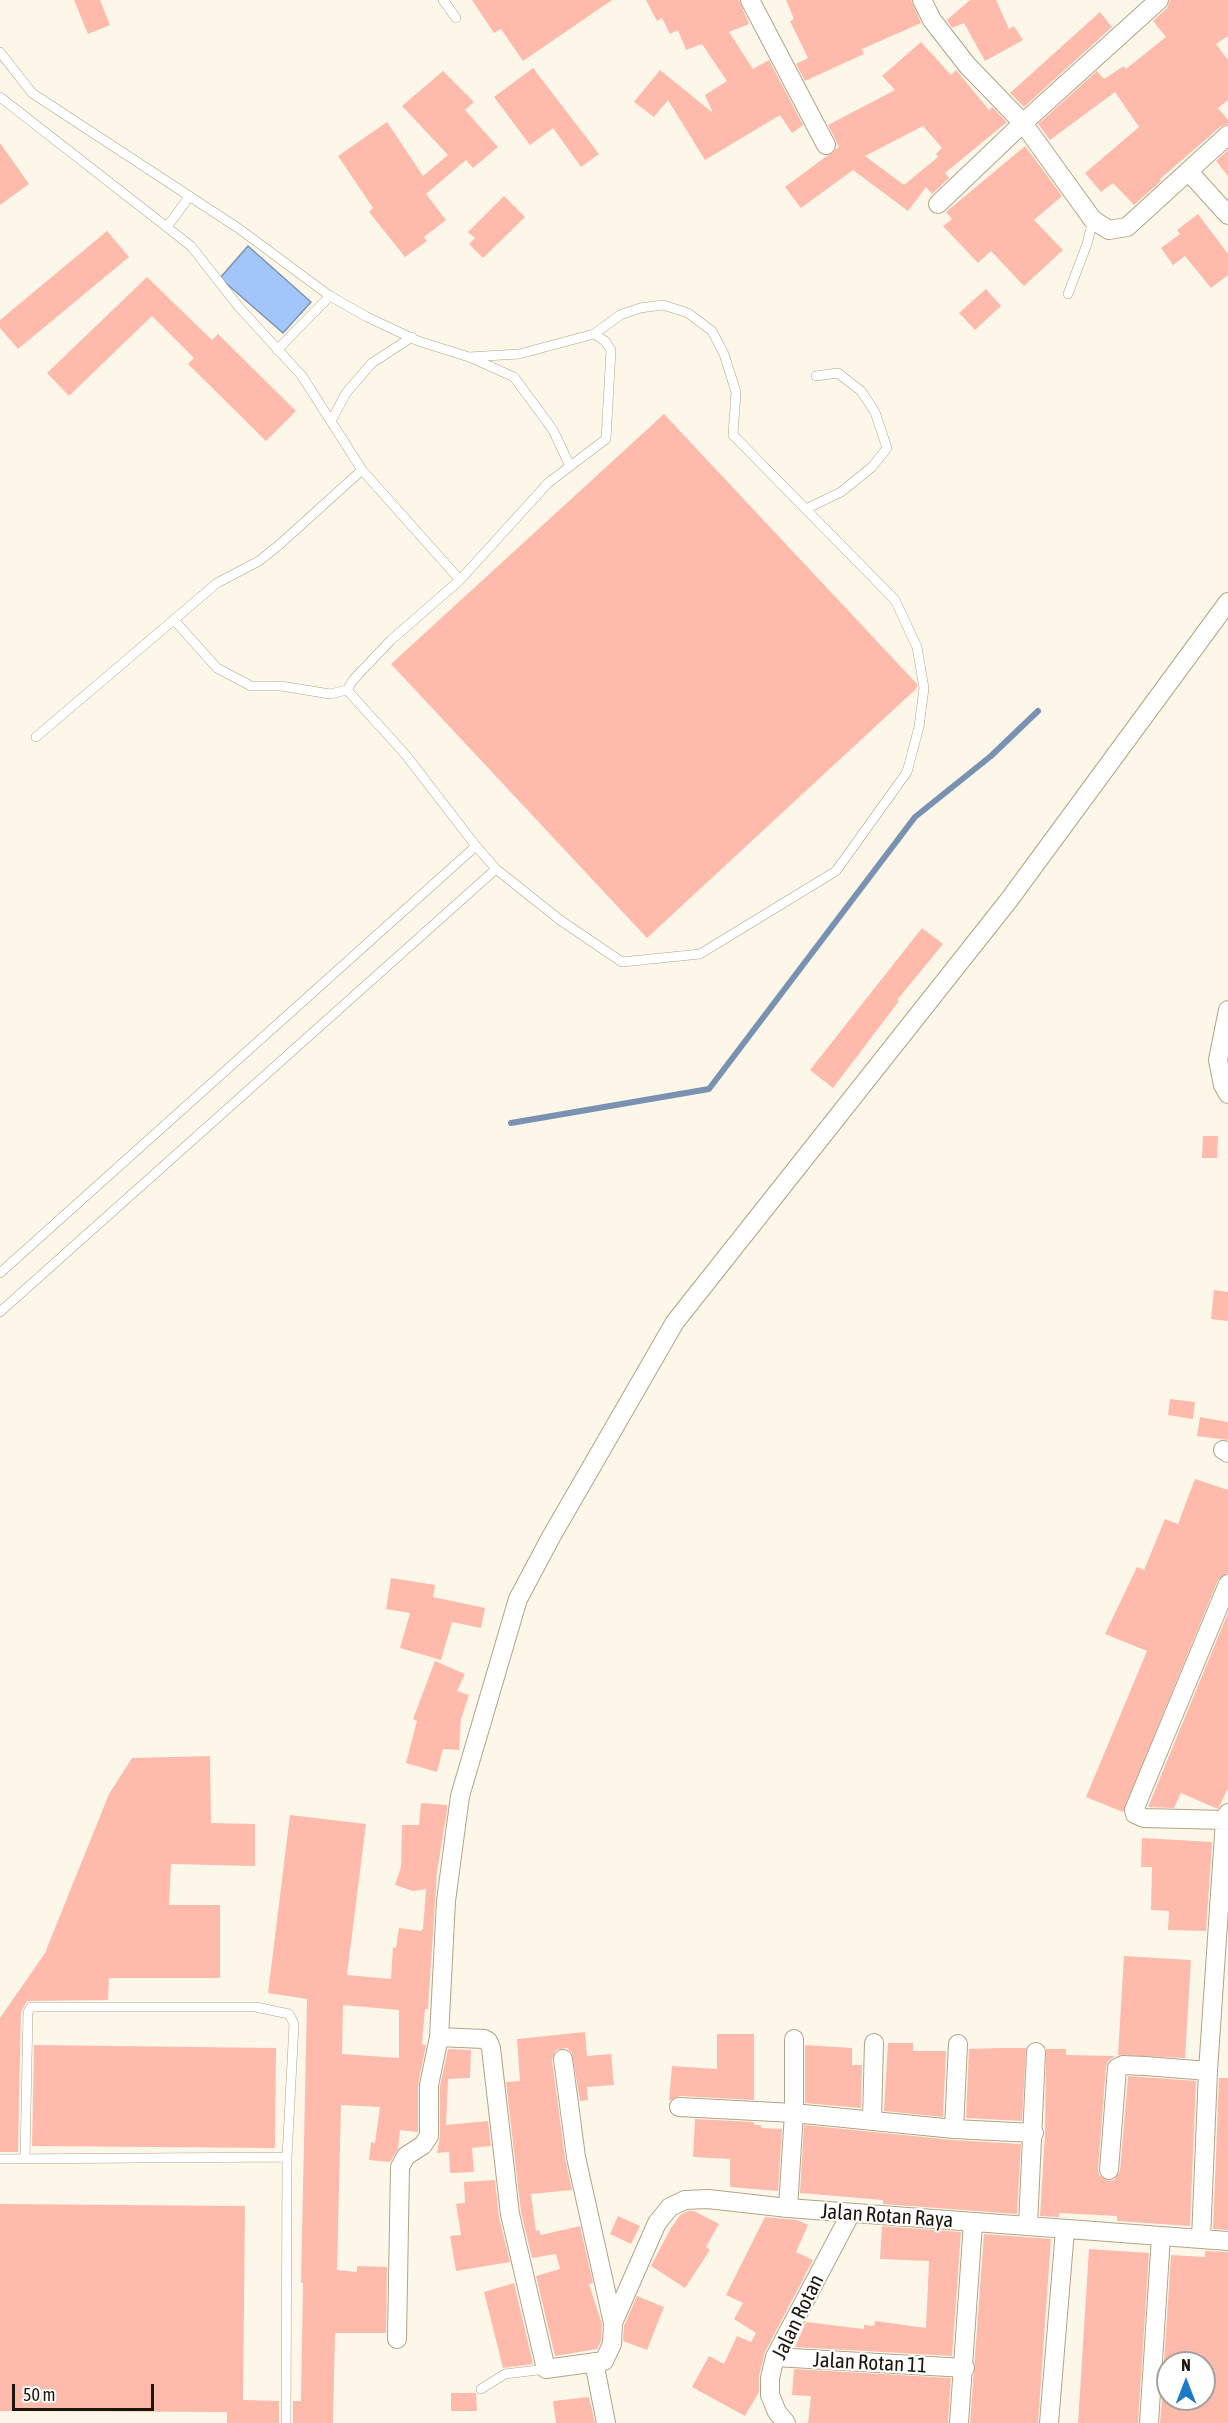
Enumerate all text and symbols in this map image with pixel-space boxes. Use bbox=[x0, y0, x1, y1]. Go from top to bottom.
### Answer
street label: Jalan Rotan Raya bbox=[820, 2199, 954, 2233]
street label: Jalan Rotan bbox=[767, 2270, 829, 2364]
street label: Jalan Rotan 11 bbox=[812, 2347, 928, 2379]
north arrow bbox=[1156, 2351, 1216, 2411]
text: N bbox=[1181, 2356, 1191, 2374]
scale bar bbox=[15, 2372, 158, 2410]
text: 50 m bbox=[23, 2384, 55, 2405]

